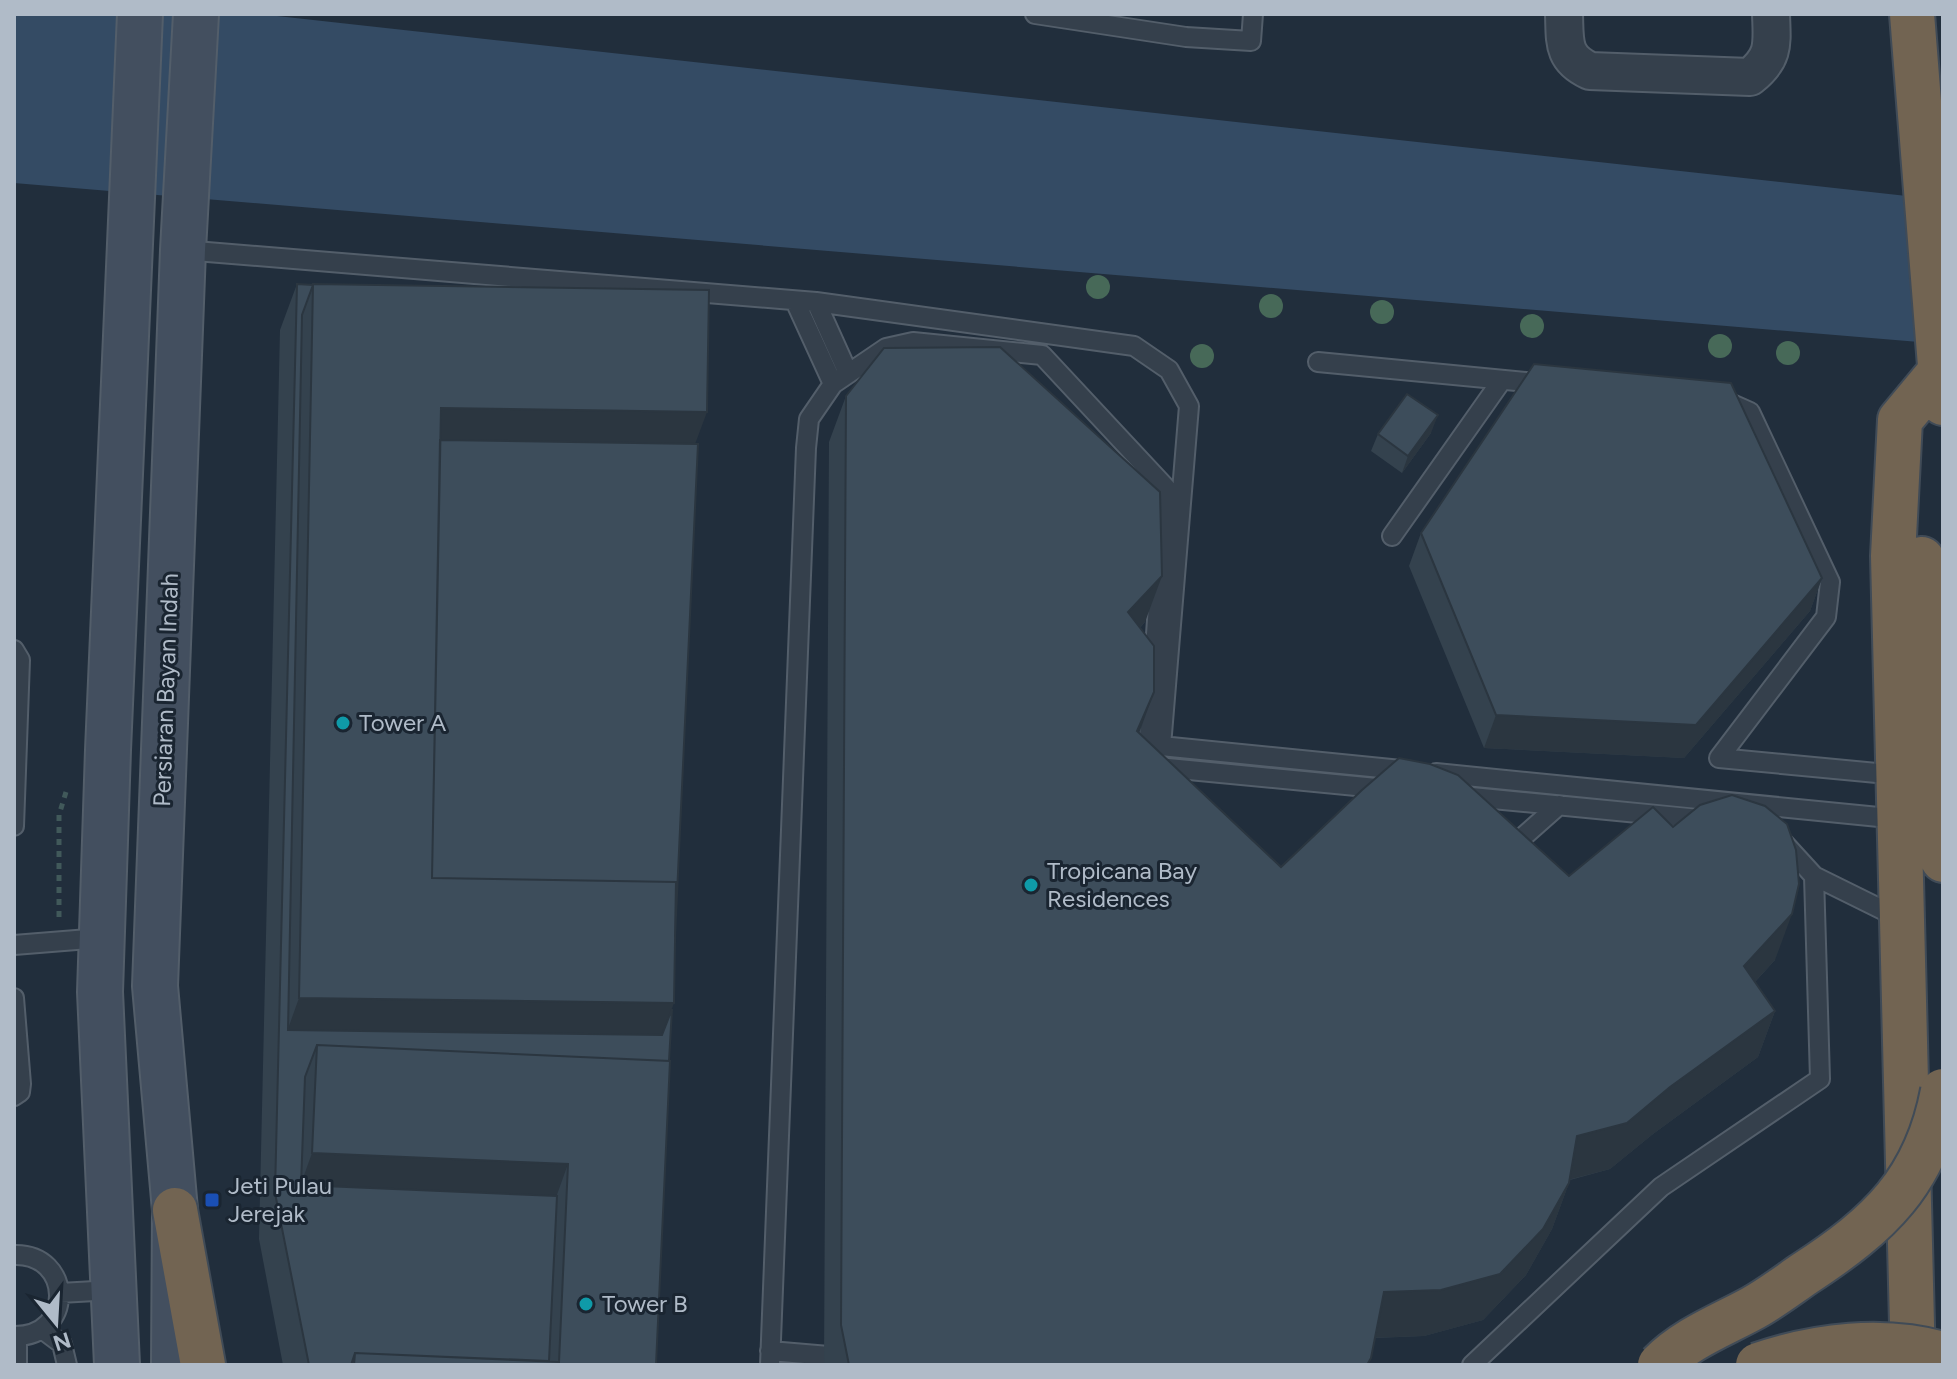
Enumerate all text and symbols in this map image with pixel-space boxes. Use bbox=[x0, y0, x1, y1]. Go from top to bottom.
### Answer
street label: Persiaran Bayan Indah bbox=[147, 573, 184, 807]
place label: Tower A bbox=[359, 708, 447, 737]
marker: Tower A bbox=[334, 714, 352, 732]
place label: Tropicana Bay Residences bbox=[1047, 856, 1197, 913]
marker: Tropicana Bay Residences bbox=[1022, 876, 1040, 894]
place label: Jeti Pulau Jerejak bbox=[228, 1171, 332, 1228]
marker: Jeti Pulau Jerejak bbox=[203, 1191, 221, 1209]
north arrow bbox=[16, 1283, 96, 1363]
place label: Tower B bbox=[602, 1289, 688, 1318]
marker: Tower B bbox=[577, 1295, 595, 1313]
text: N bbox=[50, 1326, 74, 1357]

